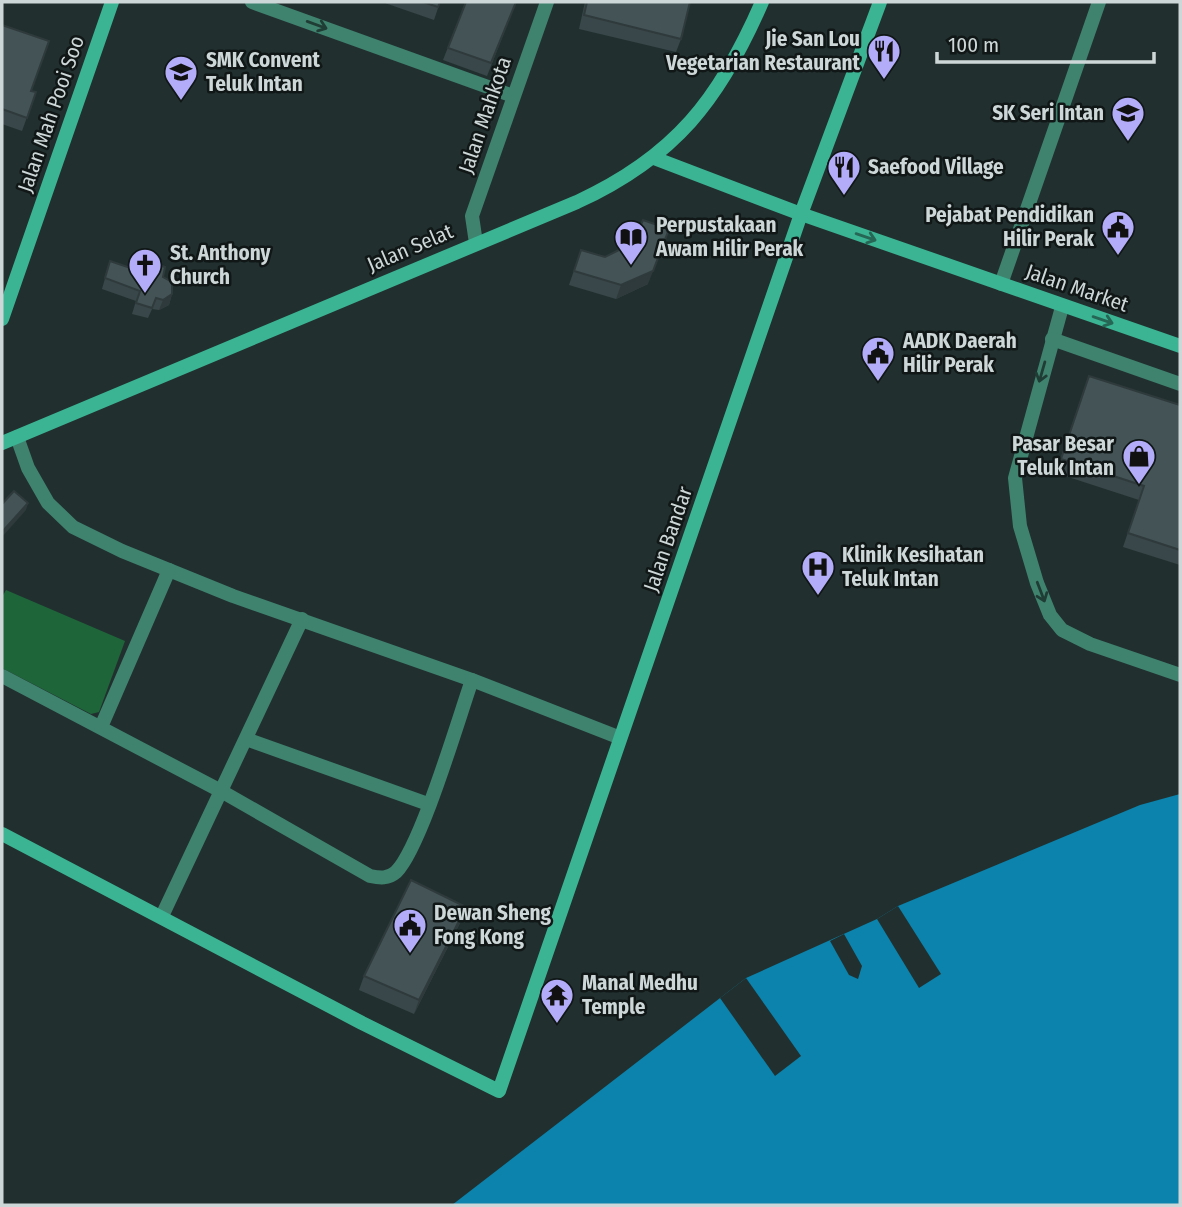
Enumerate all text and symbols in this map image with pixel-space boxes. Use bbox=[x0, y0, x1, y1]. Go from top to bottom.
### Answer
one-way arrow bbox=[305, 20, 327, 32]
scale bar bbox=[937, 21, 1154, 65]
place label: Jie San Lou Vegetarian Restaurant bbox=[665, 26, 861, 76]
street label: Jalan Mah Pooi Soo bbox=[12, 32, 90, 196]
restaurant icon: Jie San Lou Vegetarian Restaurant bbox=[865, 32, 903, 81]
text: 100 m bbox=[948, 32, 999, 58]
place label: SMK Convent Teluk Intan bbox=[206, 47, 320, 97]
school or university icon: SMK Convent Teluk Intan bbox=[162, 53, 200, 102]
street label: Jalan Mahkota bbox=[453, 53, 517, 177]
school or university icon: SK Seri Intan bbox=[1109, 94, 1147, 143]
place label: SK Seri Intan bbox=[992, 100, 1104, 126]
restaurant icon: Saefood Village bbox=[825, 148, 863, 197]
place label: Saefood Village bbox=[868, 154, 1004, 180]
place label: Pejabat Pendidikan Hilir Perak bbox=[925, 202, 1094, 252]
public building icon: Pejabat Pendidikan Hilir Perak bbox=[1099, 208, 1137, 257]
place label: Perpustakaan Awam Hilir Perak bbox=[655, 212, 804, 262]
street label: Jalan Selat bbox=[363, 218, 457, 278]
library icon: Perpustakaan Awam Hilir Perak bbox=[612, 218, 650, 267]
one-way arrow bbox=[854, 232, 876, 244]
place label: St. Anthony Church bbox=[170, 240, 272, 290]
church icon: St. Anthony Church bbox=[126, 246, 164, 295]
street label: Jalan Market bbox=[1022, 258, 1132, 318]
one-way arrow bbox=[1092, 315, 1114, 328]
place label: AADK Daerah Hilir Perak bbox=[902, 328, 1017, 378]
public building icon: AADK Daerah Hilir Perak bbox=[859, 334, 897, 383]
one-way arrow bbox=[1035, 361, 1048, 383]
place label: Pasar Besar Teluk Intan bbox=[1012, 431, 1114, 481]
shop icon: Pasar Besar Teluk Intan bbox=[1120, 437, 1158, 486]
street label: Jalan Bandar bbox=[638, 482, 698, 595]
place label: Klinik Kesihatan Teluk Intan bbox=[842, 542, 984, 592]
hospital icon: Klinik Kesihatan Teluk Intan bbox=[799, 548, 837, 597]
one-way arrow bbox=[1035, 581, 1048, 603]
place label: Dewan Sheng Fong Kong bbox=[434, 900, 552, 950]
public building icon: Dewan Sheng Fong Kong bbox=[391, 906, 429, 955]
place label: Manal Medhu Temple bbox=[582, 970, 698, 1020]
temple icon: Manal Medhu Temple bbox=[538, 976, 576, 1025]

